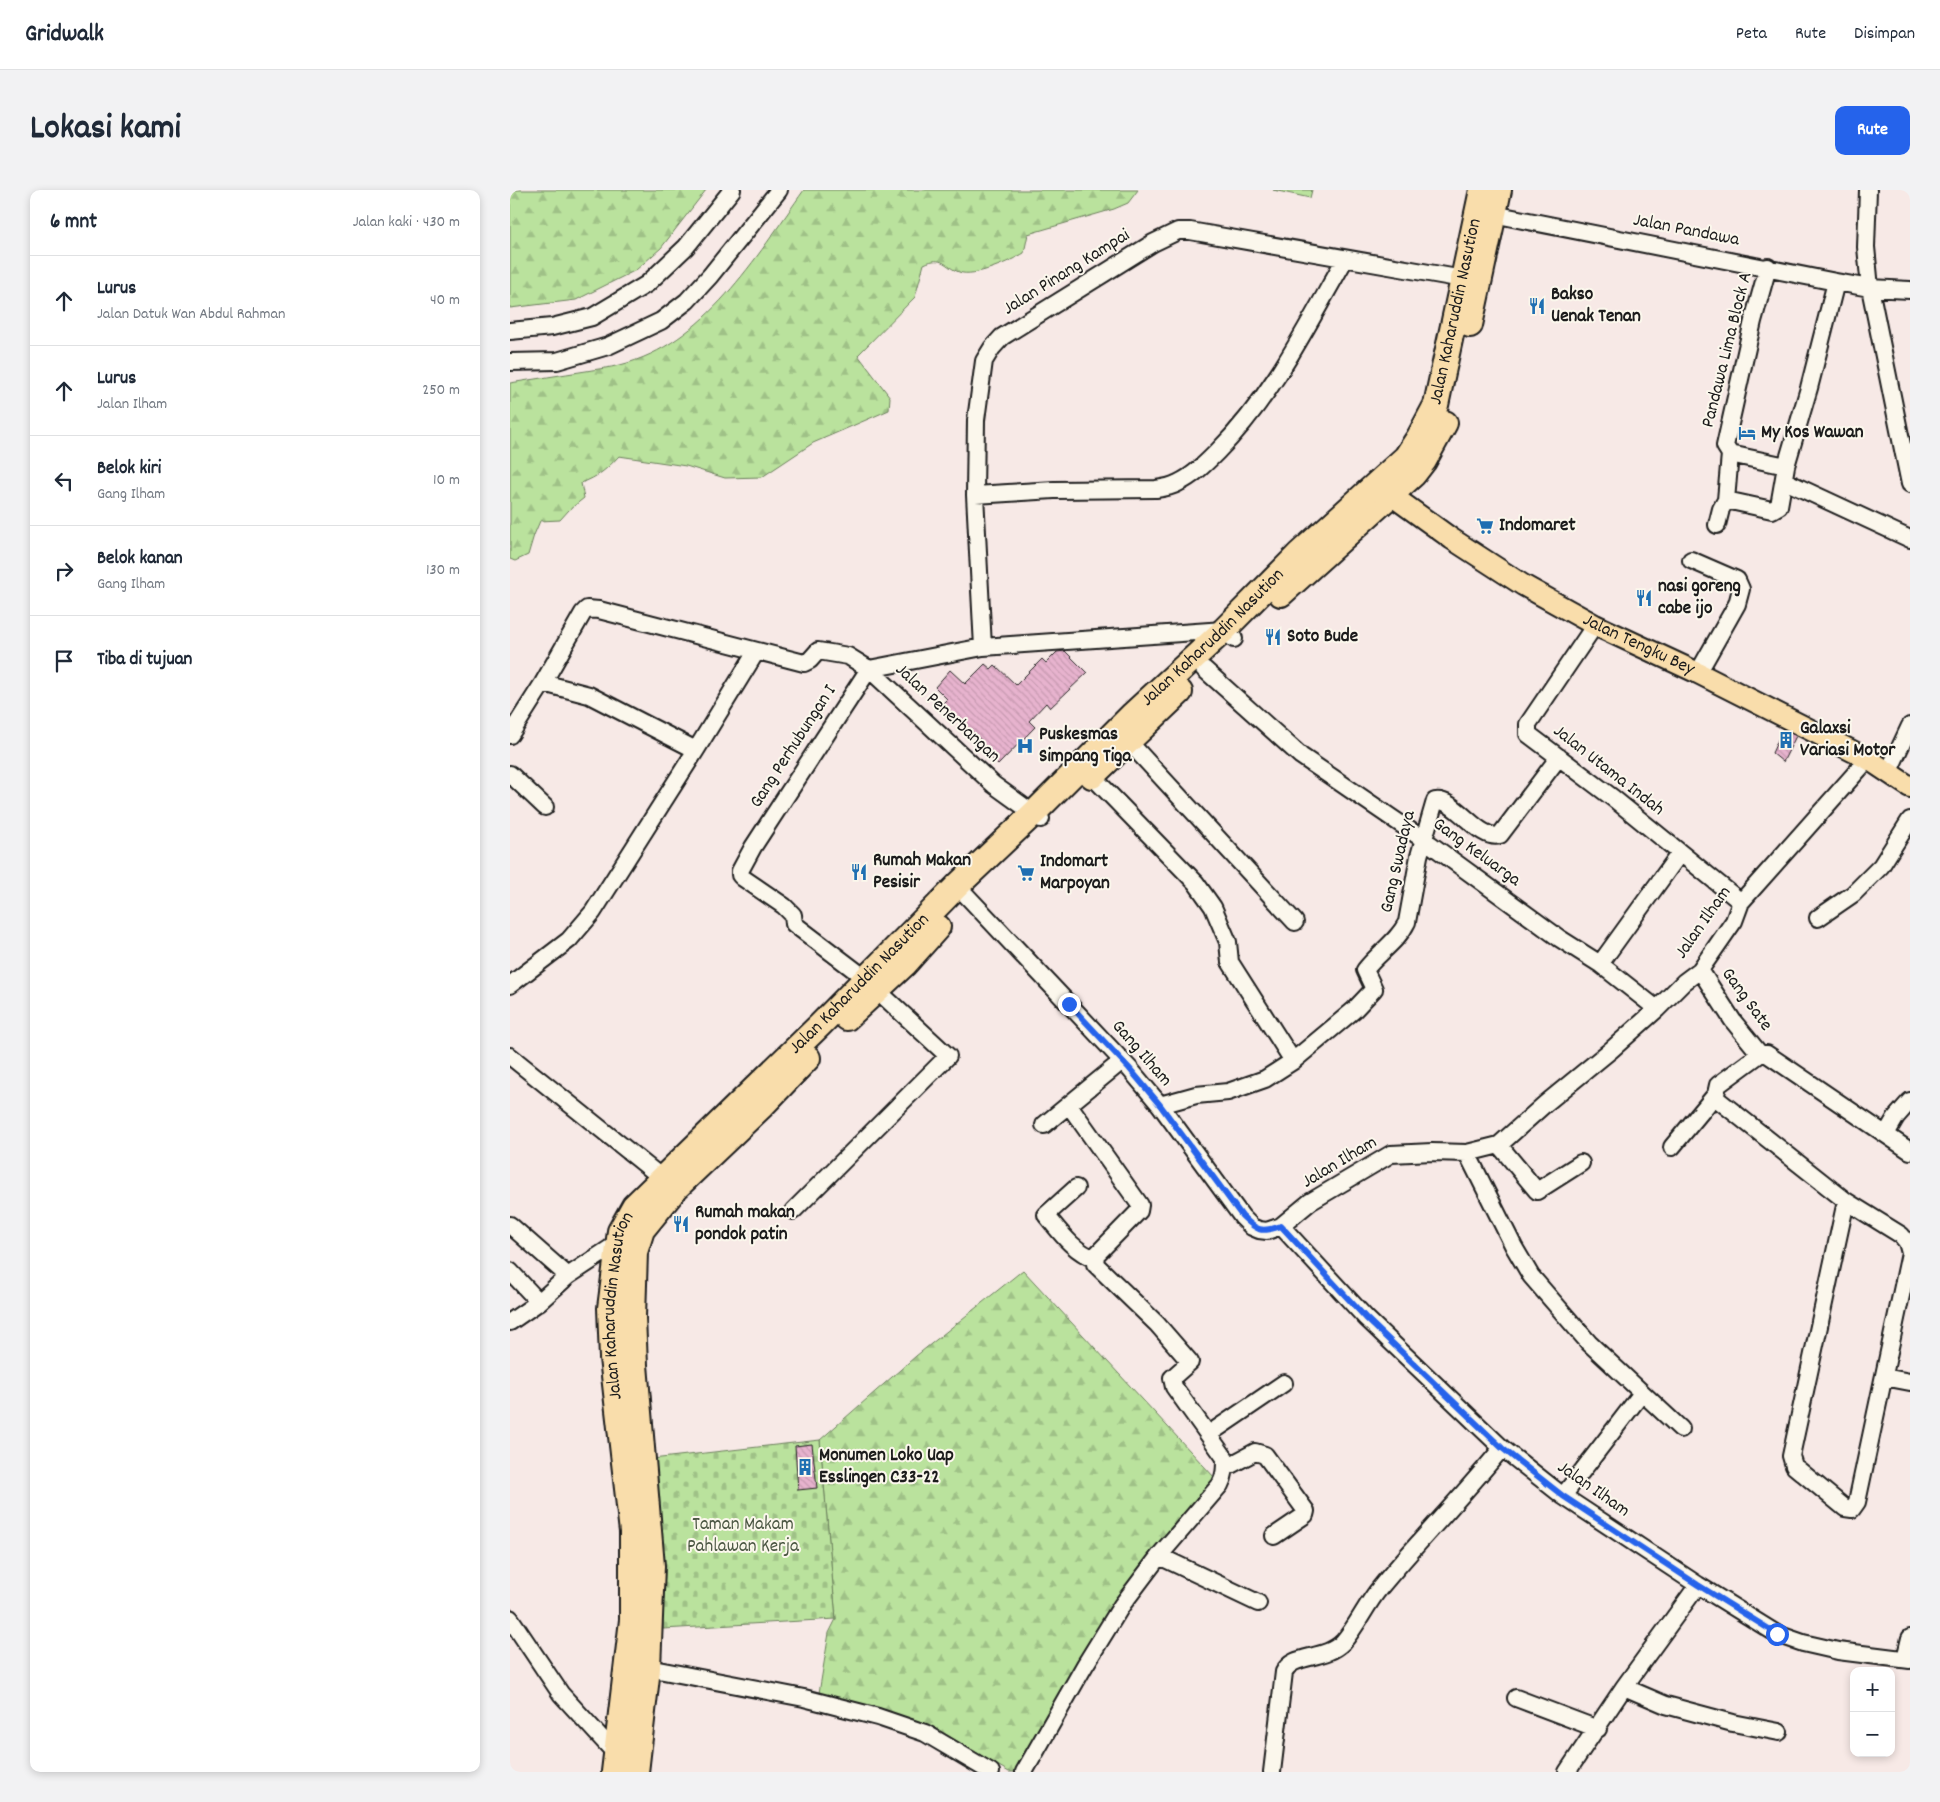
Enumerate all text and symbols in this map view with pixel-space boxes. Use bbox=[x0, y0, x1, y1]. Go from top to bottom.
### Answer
text: Gridwalk bbox=[25, 18, 104, 52]
text: Peta bbox=[1736, 22, 1767, 47]
text: Rute bbox=[1795, 22, 1826, 47]
text: Disimpan bbox=[1854, 22, 1915, 47]
text: Lokasi kami bbox=[30, 105, 181, 155]
button: Rute bbox=[1835, 106, 1910, 155]
street label: Jalan Pandawa bbox=[1631, 207, 1742, 255]
text: 6 mnt bbox=[50, 208, 97, 238]
text: Jalan kaki · 430 m bbox=[353, 211, 460, 234]
street label: Jalan Kaharuddin Nasution bbox=[1423, 216, 1489, 407]
street label: Jalan Pinang Kampai bbox=[998, 223, 1136, 323]
street label: Pandawa Lima Block A bbox=[1696, 269, 1760, 431]
text: Lurus bbox=[97, 276, 136, 303]
place label: Bakso Uenak Tenan bbox=[1551, 282, 1641, 331]
icon: ahead bbox=[50, 287, 78, 315]
text: 40 m bbox=[430, 289, 460, 312]
restaurant icon: Bakso Uenak Tenan bbox=[1527, 296, 1547, 316]
text: Jalan Datuk Wan Abdul Rahman bbox=[97, 303, 285, 326]
text: Lurus bbox=[97, 366, 136, 393]
icon: ahead bbox=[50, 377, 78, 405]
text: 250 m bbox=[422, 379, 460, 402]
text: Jalan Ilham bbox=[97, 393, 167, 416]
place label: My Kos Wawan bbox=[1761, 420, 1864, 447]
hotel icon: My Kos Wawan bbox=[1737, 423, 1757, 443]
text: Belok kiri bbox=[97, 456, 161, 483]
icon: left bbox=[50, 467, 78, 495]
text: 10 m bbox=[433, 469, 460, 492]
text: Gang Ilham bbox=[97, 483, 165, 506]
place label: Indomaret bbox=[1499, 513, 1575, 540]
supermarket icon: Indomaret bbox=[1475, 516, 1495, 536]
text: Belok kanan bbox=[97, 546, 183, 573]
icon: right bbox=[50, 557, 78, 585]
text: 130 m bbox=[426, 559, 460, 582]
street label: Jalan Kaharuddin Nasution bbox=[1135, 562, 1291, 713]
text: Gang Ilham bbox=[97, 573, 165, 596]
place label: nasi goreng cabe ijo bbox=[1658, 574, 1741, 623]
restaurant icon: nasi goreng cabe ijo bbox=[1634, 588, 1654, 608]
street label: Jalan Tengku Bey bbox=[1577, 607, 1699, 683]
place label: Soto Bude bbox=[1287, 624, 1358, 651]
restaurant icon: Soto Bude bbox=[1263, 627, 1283, 647]
icon: arrive bbox=[50, 647, 78, 675]
text: Tiba di tujuan bbox=[97, 647, 192, 674]
street label: Jalan Penerbangan bbox=[888, 658, 1006, 770]
street label: Gang Perhubungan I bbox=[744, 680, 844, 814]
place label: Galaxsi Variasi Motor bbox=[1800, 716, 1896, 765]
street label: Jalan Utama Indah bbox=[1547, 719, 1669, 823]
place label: Puskesmas Simpang Tiga bbox=[1039, 722, 1132, 771]
building icon: Galaxsi Variasi Motor bbox=[1776, 730, 1796, 750]
hospital icon: Puskesmas Simpang Tiga bbox=[1015, 736, 1035, 756]
street label: Gang Swadaya bbox=[1374, 807, 1424, 916]
street label: Gang Keluarga bbox=[1426, 812, 1526, 895]
place label: Rumah Makan Pesisir bbox=[873, 848, 971, 897]
place label: Indomart Marpoyan bbox=[1040, 849, 1110, 898]
restaurant icon: Rumah Makan Pesisir bbox=[849, 862, 869, 882]
supermarket icon: Indomart Marpoyan bbox=[1016, 863, 1036, 883]
street label: Jalan Ilham bbox=[1669, 881, 1739, 965]
street label: Jalan Kaharuddin Nasution bbox=[783, 907, 936, 1061]
street label: Gang Sate bbox=[1714, 963, 1778, 1037]
route end bbox=[1058, 993, 1081, 1016]
street label: Gang Ilham bbox=[1104, 1015, 1178, 1093]
street label: Jalan Ilham bbox=[1297, 1130, 1383, 1196]
place label: Rumah makan pondok patin bbox=[695, 1200, 795, 1249]
street label: Jalan Kaharuddin Nasution bbox=[596, 1207, 642, 1401]
restaurant icon: Rumah makan pondok patin bbox=[671, 1214, 691, 1234]
place label: Monumen Loko Uap Esslingen C33-22 bbox=[819, 1443, 954, 1492]
street label: Jalan Ilham bbox=[1551, 1455, 1635, 1525]
building icon: Monumen Loko Uap Esslingen C33-22 bbox=[795, 1457, 815, 1477]
park label: Taman Makam Pahlawan Kerja bbox=[687, 1512, 800, 1561]
route start bbox=[1766, 1623, 1789, 1646]
map controls bbox=[1850, 1667, 1895, 1757]
button: + bbox=[1850, 1667, 1895, 1712]
button: − bbox=[1850, 1712, 1895, 1757]

